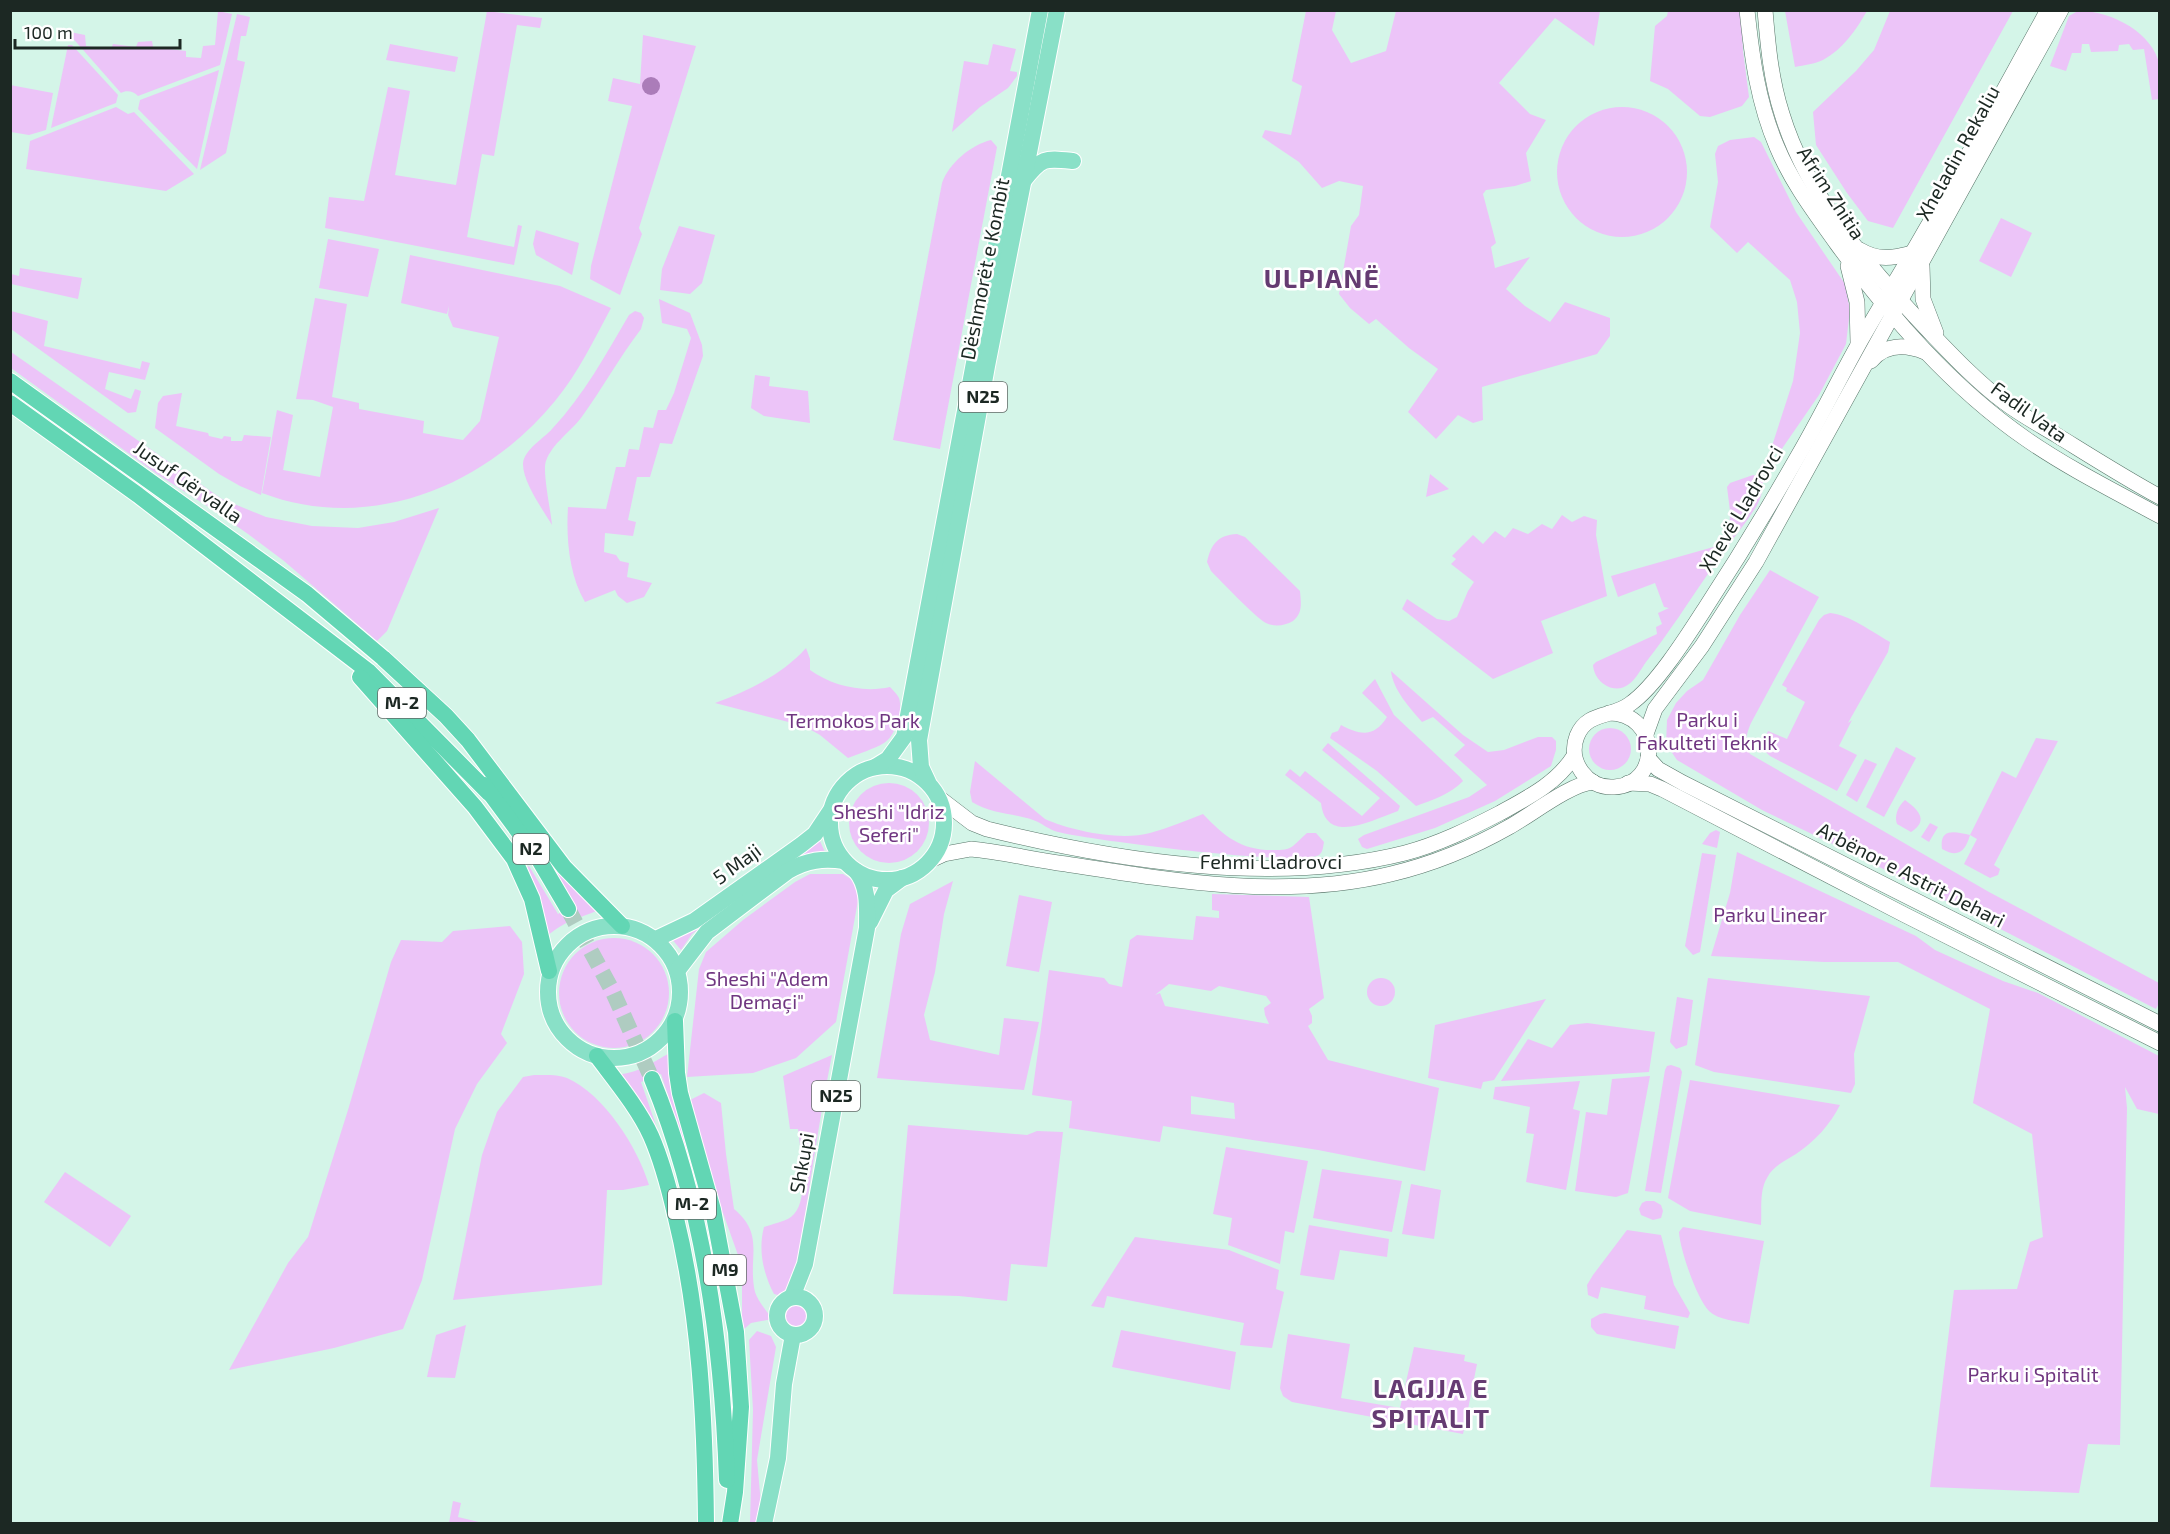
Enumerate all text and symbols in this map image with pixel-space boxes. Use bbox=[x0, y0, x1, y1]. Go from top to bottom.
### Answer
scale bar bbox=[15, 12, 180, 50]
text: 100 m bbox=[24, 21, 73, 43]
street label: Xheladin Rekaliu bbox=[1910, 81, 2004, 224]
street label: Afrim Zhitia bbox=[1793, 141, 1871, 244]
street label: Dëshmorët e Kombit bbox=[955, 175, 1014, 362]
district label: ULPIANË bbox=[1264, 262, 1380, 293]
street label: Fadil Vata bbox=[1987, 376, 2072, 447]
road number: N25 bbox=[959, 382, 1007, 412]
street label: Jusuf Gërvalla bbox=[130, 435, 248, 527]
street label: Xhevë Lladrovci bbox=[1693, 441, 1787, 576]
road number: M-2 bbox=[378, 688, 426, 718]
park label: Parku i Fakulteti Teknik bbox=[1637, 707, 1777, 754]
park label: Termokos Park bbox=[786, 708, 920, 732]
park label: Sheshi "Idriz Seferi" bbox=[833, 799, 945, 846]
street label: Arbënor e Astrit Dehari bbox=[1814, 816, 2009, 932]
road number: N2 bbox=[513, 834, 549, 864]
street label: 5 Maji bbox=[708, 838, 765, 889]
street label: Fehmi Lladrovci bbox=[1200, 849, 1342, 873]
park label: Parku Linear bbox=[1713, 902, 1827, 926]
park label: Sheshi "Adem Demaçi" bbox=[705, 966, 829, 1014]
road number: N25 bbox=[812, 1081, 860, 1111]
street label: Shkupi bbox=[784, 1131, 818, 1195]
road number: M-2 bbox=[668, 1189, 716, 1219]
road number: M9 bbox=[704, 1255, 746, 1285]
park label: Parku i Spitalit bbox=[1967, 1362, 2099, 1386]
district label: LAGJJA E SPITALIT bbox=[1371, 1372, 1491, 1433]

